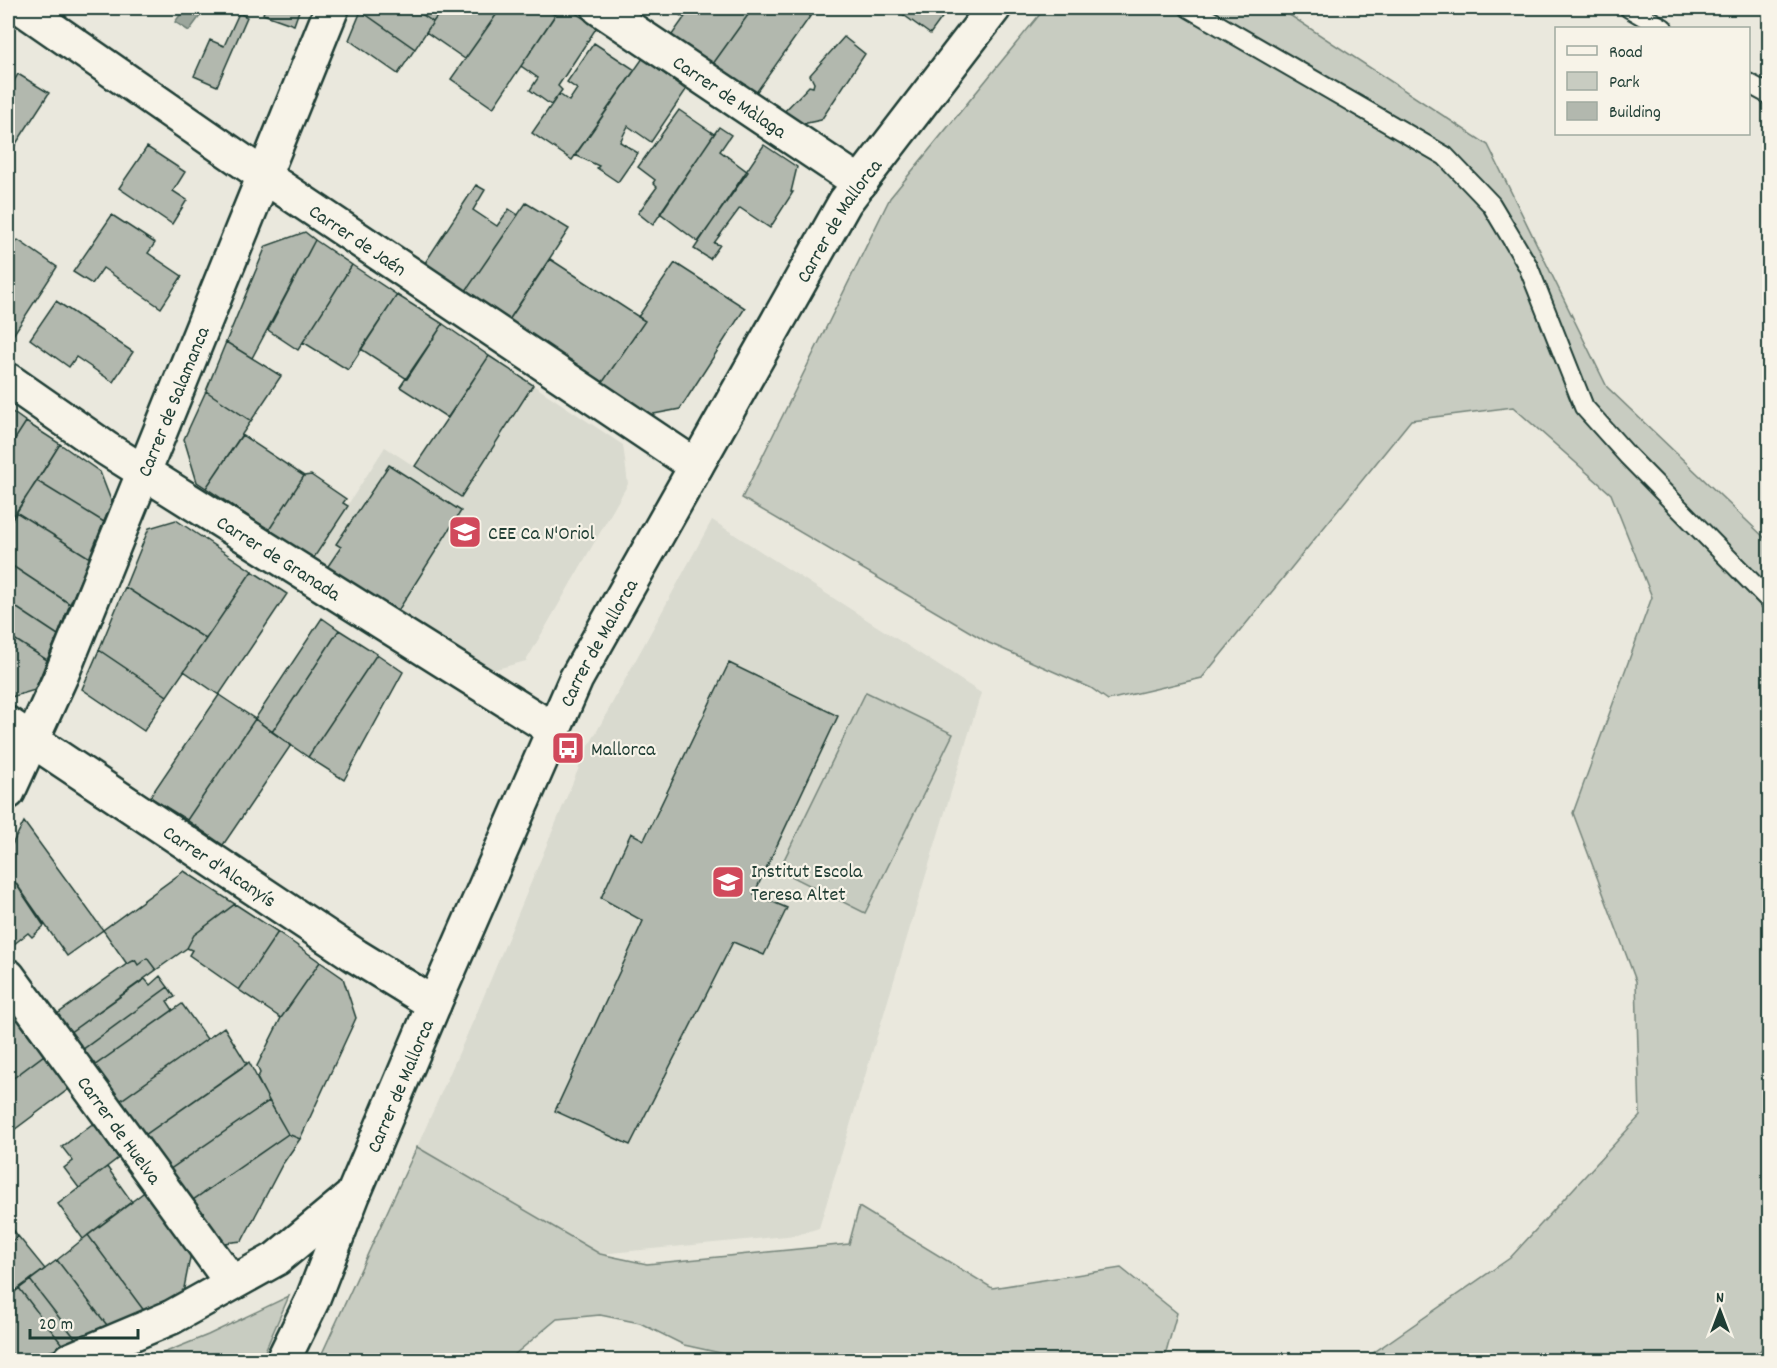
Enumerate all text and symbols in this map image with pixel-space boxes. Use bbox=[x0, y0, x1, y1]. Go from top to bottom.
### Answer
legend bbox=[1555, 27, 1750, 135]
text: Road bbox=[1609, 41, 1643, 66]
street label: Carrer de Màlaga bbox=[666, 50, 792, 147]
text: Park bbox=[1609, 71, 1640, 96]
text: Building bbox=[1609, 101, 1661, 126]
street label: Carrer de Mallorca bbox=[791, 154, 890, 289]
street label: Carrer de Jaén bbox=[302, 199, 411, 285]
street label: Carrer de Salamanca bbox=[132, 322, 218, 482]
street label: Carrer de Granada bbox=[210, 510, 346, 610]
school or university icon: CEE Ca N'Oriol bbox=[447, 514, 483, 550]
place label: CEE Ca N'Oriol bbox=[488, 521, 595, 549]
street label: Carrer de Mallorca bbox=[554, 574, 647, 712]
bus stop icon: Mallorca bbox=[550, 730, 586, 766]
place label: Mallorca bbox=[591, 737, 656, 765]
street label: Carrer d'Alcanyís bbox=[156, 820, 281, 916]
place label: Institut Escola Teresa Altet bbox=[751, 859, 863, 910]
school or university icon: Institut Escola Teresa Altet bbox=[710, 864, 746, 900]
street label: Carrer de Mallorca bbox=[361, 1016, 443, 1158]
street label: Carrer de Huelva bbox=[69, 1071, 167, 1192]
north arrow bbox=[1690, 1281, 1750, 1341]
text: N bbox=[1716, 1287, 1724, 1310]
scale bar bbox=[30, 1302, 138, 1340]
text: 20 m bbox=[39, 1313, 73, 1338]

